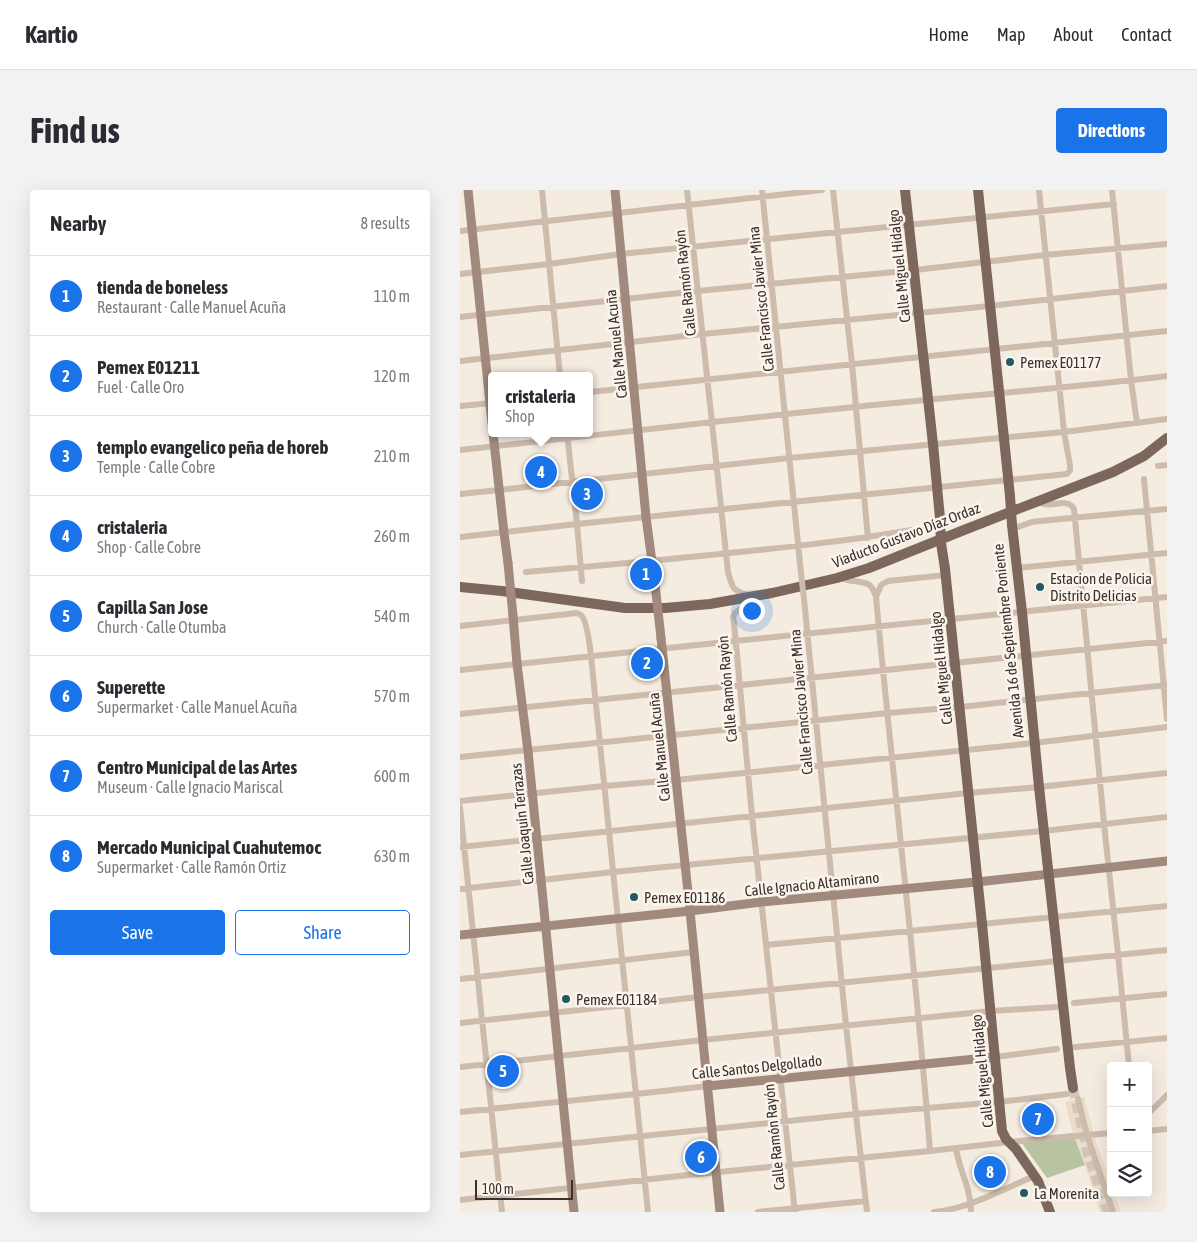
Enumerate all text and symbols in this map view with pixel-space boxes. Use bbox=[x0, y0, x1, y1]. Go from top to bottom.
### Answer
text: Kartio bbox=[25, 21, 78, 48]
text: Home bbox=[929, 24, 969, 45]
text: Map bbox=[997, 24, 1026, 45]
text: About bbox=[1054, 24, 1093, 45]
text: Contact bbox=[1121, 24, 1172, 45]
button: Directions bbox=[1056, 108, 1167, 153]
text: Find us bbox=[30, 110, 120, 150]
street label: Calle Miguel Hidalgo bbox=[885, 209, 913, 323]
text: Nearby bbox=[50, 211, 106, 235]
text: 8 results bbox=[360, 214, 410, 232]
street label: Calle Francisco Javier Mina bbox=[745, 226, 777, 372]
street label: Calle Ramón Rayón bbox=[671, 229, 699, 337]
text: tienda de boneless bbox=[97, 276, 228, 298]
text: 1 bbox=[62, 287, 70, 305]
text: 110 m bbox=[374, 287, 410, 305]
street label: Calle Manuel Acuña bbox=[602, 289, 630, 399]
text: Restaurant · Calle Manuel Acuña bbox=[97, 298, 286, 316]
place label: Pemex E01177 bbox=[1020, 354, 1101, 371]
text: Pemex E01211 bbox=[97, 356, 200, 378]
marker: Pemex E01177 bbox=[1004, 356, 1016, 368]
text: 2 bbox=[62, 367, 70, 385]
text: 120 m bbox=[374, 367, 410, 385]
popup bbox=[488, 372, 593, 437]
text: Fuel · Calle Oro bbox=[97, 378, 184, 396]
text: cristaleria bbox=[505, 385, 576, 407]
text: Shop bbox=[505, 407, 535, 425]
text: templo evangelico peña de horeb bbox=[97, 436, 328, 458]
text: 3 bbox=[62, 447, 70, 465]
text: 210 m bbox=[374, 447, 410, 465]
pin: 4 bbox=[525, 453, 557, 491]
text: Temple · Calle Cobre bbox=[97, 458, 215, 476]
pin: 3 bbox=[571, 475, 603, 513]
street label: Viaducto Gustavo Díaz Ordaz bbox=[830, 499, 983, 571]
text: cristaleria bbox=[97, 516, 167, 538]
text: 4 bbox=[62, 527, 70, 545]
text: 260 m bbox=[374, 527, 410, 545]
text: Shop · Calle Cobre bbox=[97, 538, 201, 556]
street label: Avenida 16 de Septiembre Poniente bbox=[989, 543, 1027, 739]
pin: 1 bbox=[630, 555, 662, 593]
place label: Estacion de Policia Distrito Delicias bbox=[1050, 570, 1152, 604]
marker: Estacion de Policia Distrito Delicias bbox=[1034, 581, 1046, 593]
text: Capilla San Jose bbox=[97, 596, 208, 618]
your location bbox=[739, 598, 765, 624]
text: 5 bbox=[62, 607, 70, 625]
text: 540 m bbox=[374, 607, 410, 625]
street label: Calle Miguel Hidalgo bbox=[927, 611, 955, 725]
text: Church · Calle Otumba bbox=[97, 618, 227, 636]
street label: Calle Francisco Javier Mina bbox=[786, 629, 816, 775]
street label: Calle Ramón Rayón bbox=[714, 635, 740, 743]
pin: 2 bbox=[631, 644, 663, 682]
text: Superette bbox=[97, 676, 165, 698]
text: 6 bbox=[62, 687, 70, 705]
text: 570 m bbox=[374, 687, 410, 705]
street label: Calle Manuel Acuña bbox=[645, 692, 673, 802]
text: Supermarket · Calle Manuel Acuña bbox=[97, 698, 298, 716]
text: Centro Municipal de las Artes bbox=[97, 756, 297, 778]
street label: Calle Joaquín Terrazas bbox=[507, 762, 537, 886]
text: 7 bbox=[62, 767, 70, 785]
text: 600 m bbox=[374, 767, 410, 785]
text: Museum · Calle Ignacio Mariscal bbox=[97, 778, 283, 796]
text: Mercado Municipal Cuahutemoc bbox=[97, 836, 321, 858]
text: 8 bbox=[62, 847, 70, 865]
text: 630 m bbox=[374, 847, 410, 865]
text: Supermarket · Calle Ramón Ortiz bbox=[97, 858, 286, 876]
street label: Calle Ignacio Altamirano bbox=[744, 868, 880, 900]
place label: Pemex E01186 bbox=[644, 889, 725, 906]
marker: Pemex E01186 bbox=[628, 891, 640, 903]
button: Save bbox=[50, 910, 225, 955]
button: Share bbox=[235, 910, 410, 955]
place label: Pemex E01184 bbox=[576, 991, 657, 1008]
marker: Pemex E01184 bbox=[560, 993, 572, 1005]
street label: Calle Miguel Hidalgo bbox=[968, 1014, 996, 1128]
pin: 5 bbox=[487, 1052, 519, 1090]
street label: Calle Santos Delgollado bbox=[691, 1052, 823, 1082]
map controls bbox=[1107, 1062, 1152, 1197]
button: + bbox=[1107, 1062, 1152, 1107]
street label: Calle Ramón Rayón bbox=[760, 1083, 788, 1191]
pin: 7 bbox=[1022, 1100, 1054, 1138]
button: − bbox=[1107, 1107, 1152, 1152]
pin: 6 bbox=[685, 1138, 717, 1176]
button: layers bbox=[1107, 1152, 1152, 1197]
pin: 8 bbox=[974, 1153, 1006, 1191]
scale bar bbox=[475, 1177, 572, 1200]
text: 100 m bbox=[482, 1181, 514, 1197]
place label: La Morenita bbox=[1034, 1185, 1099, 1202]
marker: La Morenita bbox=[1018, 1187, 1030, 1199]

